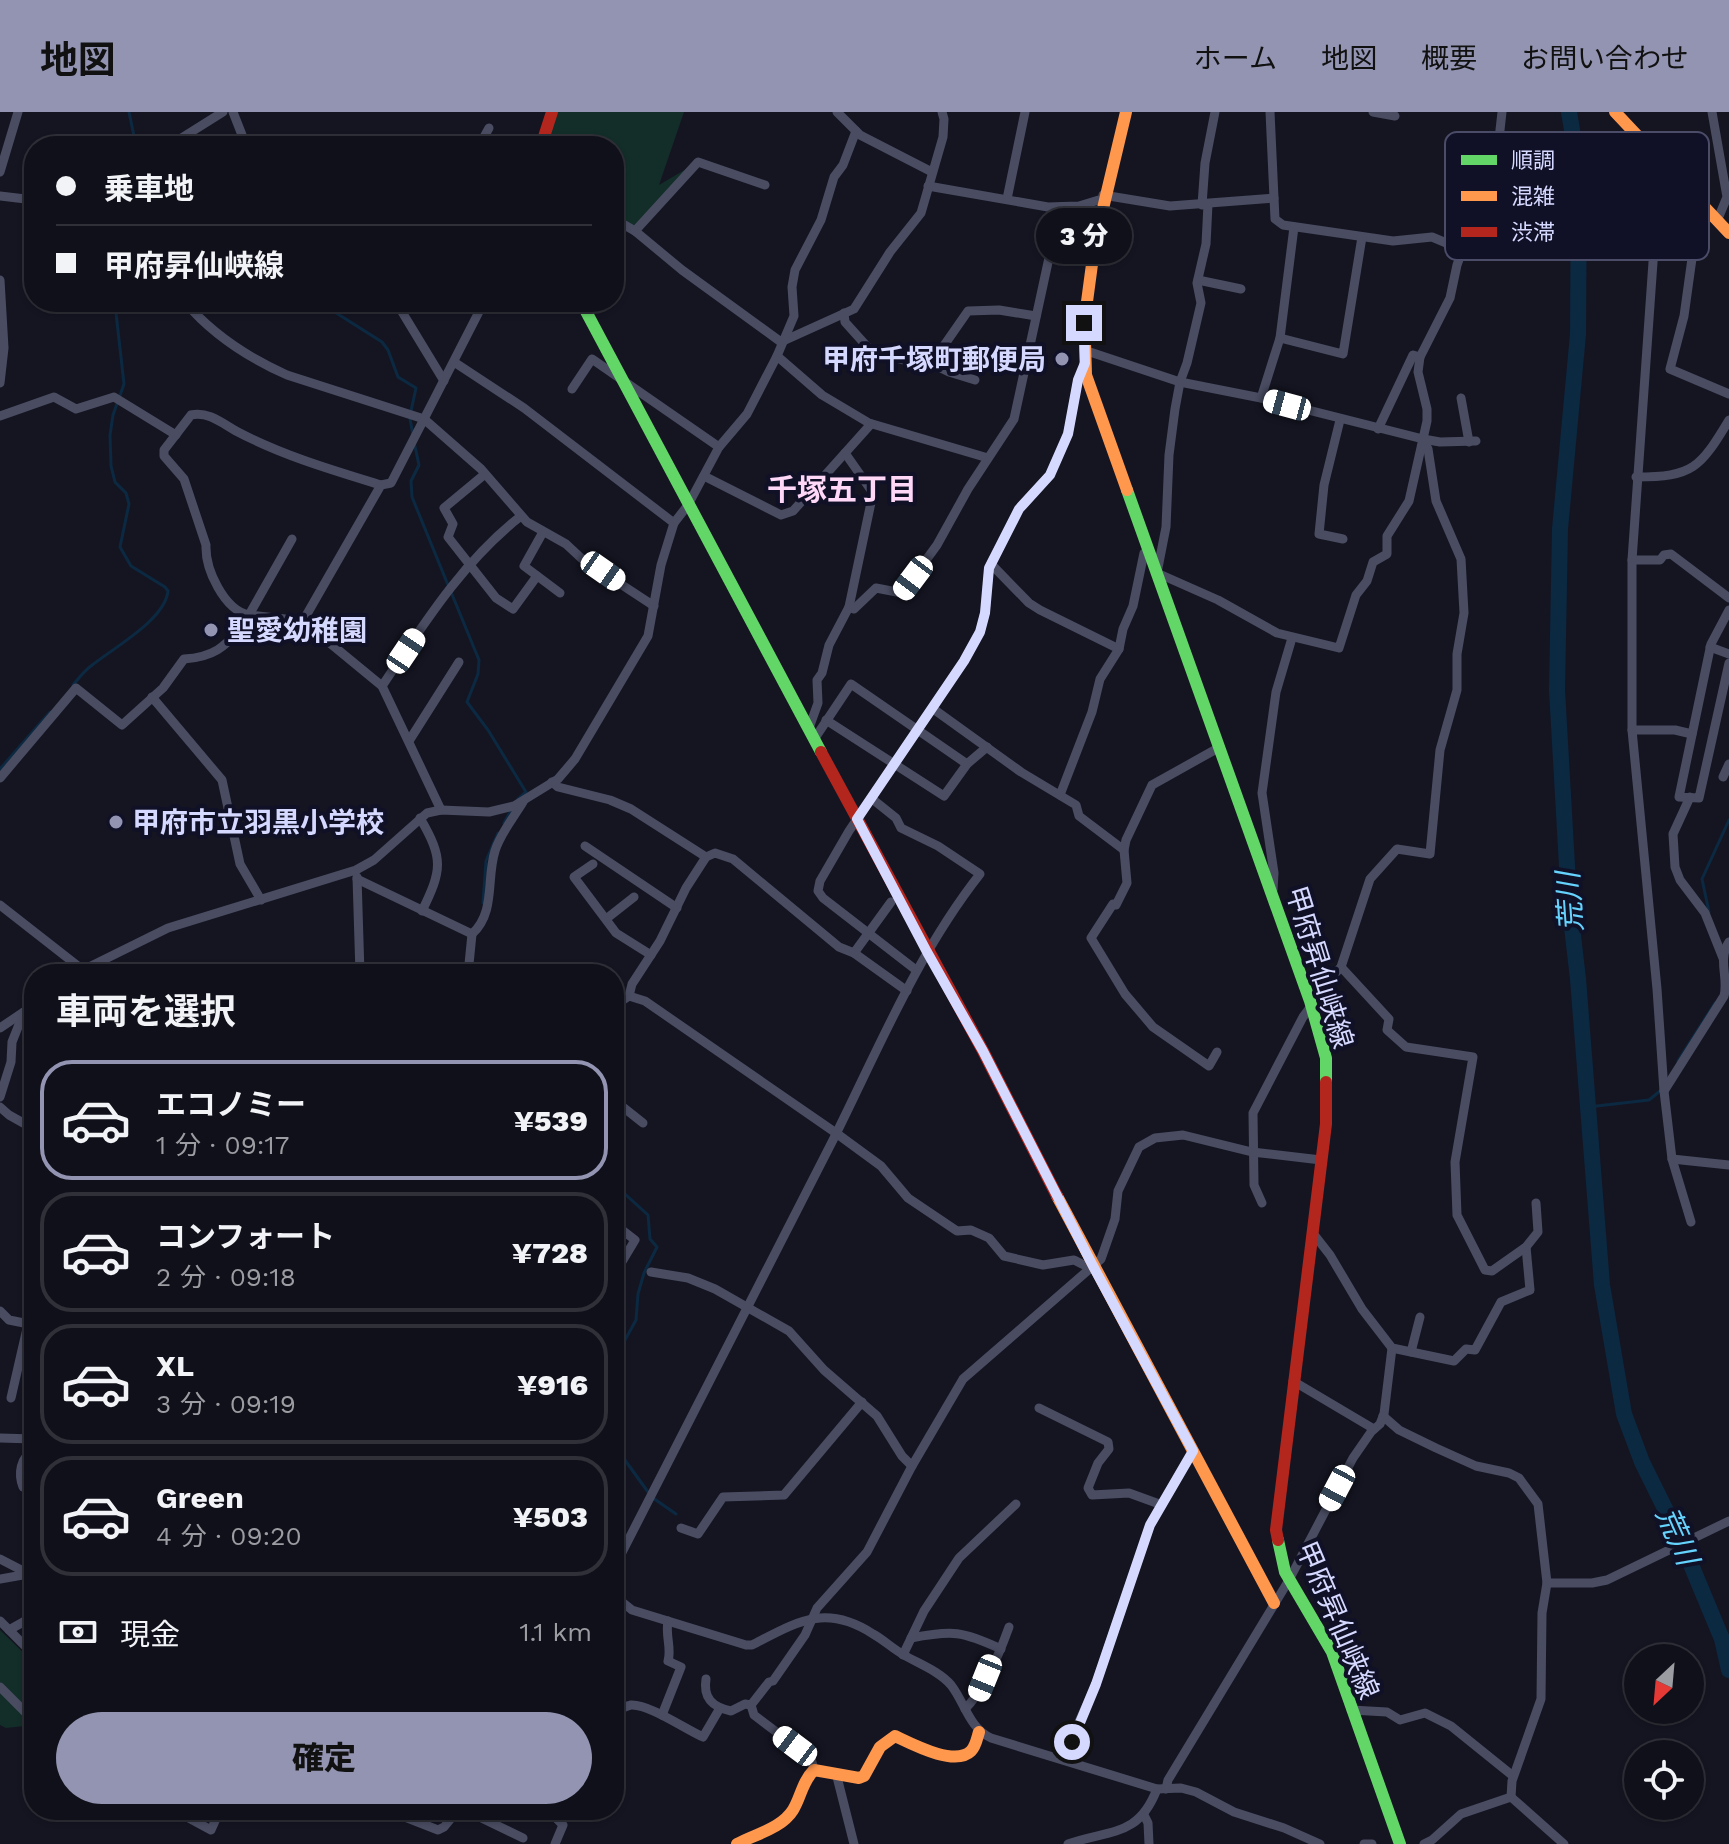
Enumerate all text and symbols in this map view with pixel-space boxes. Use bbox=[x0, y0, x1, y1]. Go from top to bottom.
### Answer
text: 地図 bbox=[40, 38, 116, 82]
text: ホーム bbox=[1194, 42, 1277, 75]
text: 地図 bbox=[1321, 42, 1377, 75]
text: 概要 bbox=[1421, 42, 1477, 75]
text: お問い合わせ bbox=[1521, 42, 1689, 75]
legend bbox=[1445, 132, 1709, 260]
text: 順調 bbox=[1511, 148, 1555, 173]
text: 乗車地 bbox=[104, 171, 194, 206]
text: 混雑 bbox=[1511, 184, 1555, 209]
callout: 3 分 bbox=[1036, 207, 1132, 263]
text: 渋滞 bbox=[1511, 220, 1555, 245]
text: 3 分 bbox=[1060, 221, 1108, 251]
text: 甲府昇仙峡線 bbox=[104, 248, 284, 283]
route end bbox=[1066, 305, 1102, 341]
place label: 甲府千塚町郵便局 bbox=[822, 343, 1046, 376]
marker: 甲府千塚町郵便局 bbox=[1053, 350, 1071, 368]
car bbox=[1261, 387, 1313, 423]
district label: 千塚五丁目 bbox=[767, 472, 917, 507]
car bbox=[576, 547, 630, 595]
car bbox=[889, 552, 937, 604]
place label: 聖愛幼稚園 bbox=[227, 614, 367, 647]
marker: 聖愛幼稚園 bbox=[202, 621, 220, 639]
car bbox=[383, 624, 429, 678]
place label: 甲府市立羽黒小学校 bbox=[132, 806, 384, 839]
marker: 甲府市立羽黒小学校 bbox=[107, 813, 125, 831]
water label: 荒川 bbox=[1550, 868, 1589, 933]
street label: 甲府昇仙峡線 bbox=[1279, 882, 1360, 1052]
text: 車両を選択 bbox=[56, 991, 236, 1033]
icon: car bbox=[60, 1084, 132, 1156]
text: エコノミー bbox=[156, 1087, 306, 1122]
text: ¥539 bbox=[514, 1103, 588, 1138]
text: 1 分 · 09:17 bbox=[156, 1130, 289, 1160]
icon: car bbox=[60, 1216, 132, 1288]
text: コンフォート bbox=[156, 1219, 335, 1254]
text: ¥728 bbox=[512, 1235, 588, 1270]
text: 2 分 · 09:18 bbox=[156, 1262, 296, 1292]
icon: car bbox=[60, 1348, 132, 1420]
text: XL bbox=[156, 1348, 194, 1383]
text: ¥916 bbox=[517, 1367, 588, 1402]
text: 3 分 · 09:19 bbox=[156, 1389, 296, 1419]
car bbox=[1315, 1461, 1359, 1515]
icon: car bbox=[60, 1480, 132, 1552]
text: Green bbox=[156, 1480, 244, 1515]
text: ¥503 bbox=[513, 1499, 588, 1534]
water label: 荒川 bbox=[1649, 1501, 1707, 1573]
text: 4 分 · 09:20 bbox=[156, 1521, 302, 1551]
street label: 甲府昇仙峡線 bbox=[1290, 1536, 1386, 1704]
icon: cash bbox=[56, 1610, 100, 1654]
text: 現金 bbox=[120, 1617, 180, 1652]
text: 1.1 km bbox=[519, 1617, 592, 1647]
north arrow bbox=[1624, 1644, 1704, 1724]
map controls bbox=[1624, 1644, 1704, 1820]
car bbox=[965, 1651, 1005, 1705]
button: 確定 bbox=[56, 1712, 592, 1804]
car bbox=[769, 1722, 821, 1770]
route start bbox=[1054, 1724, 1090, 1760]
button: locate bbox=[1624, 1740, 1704, 1820]

